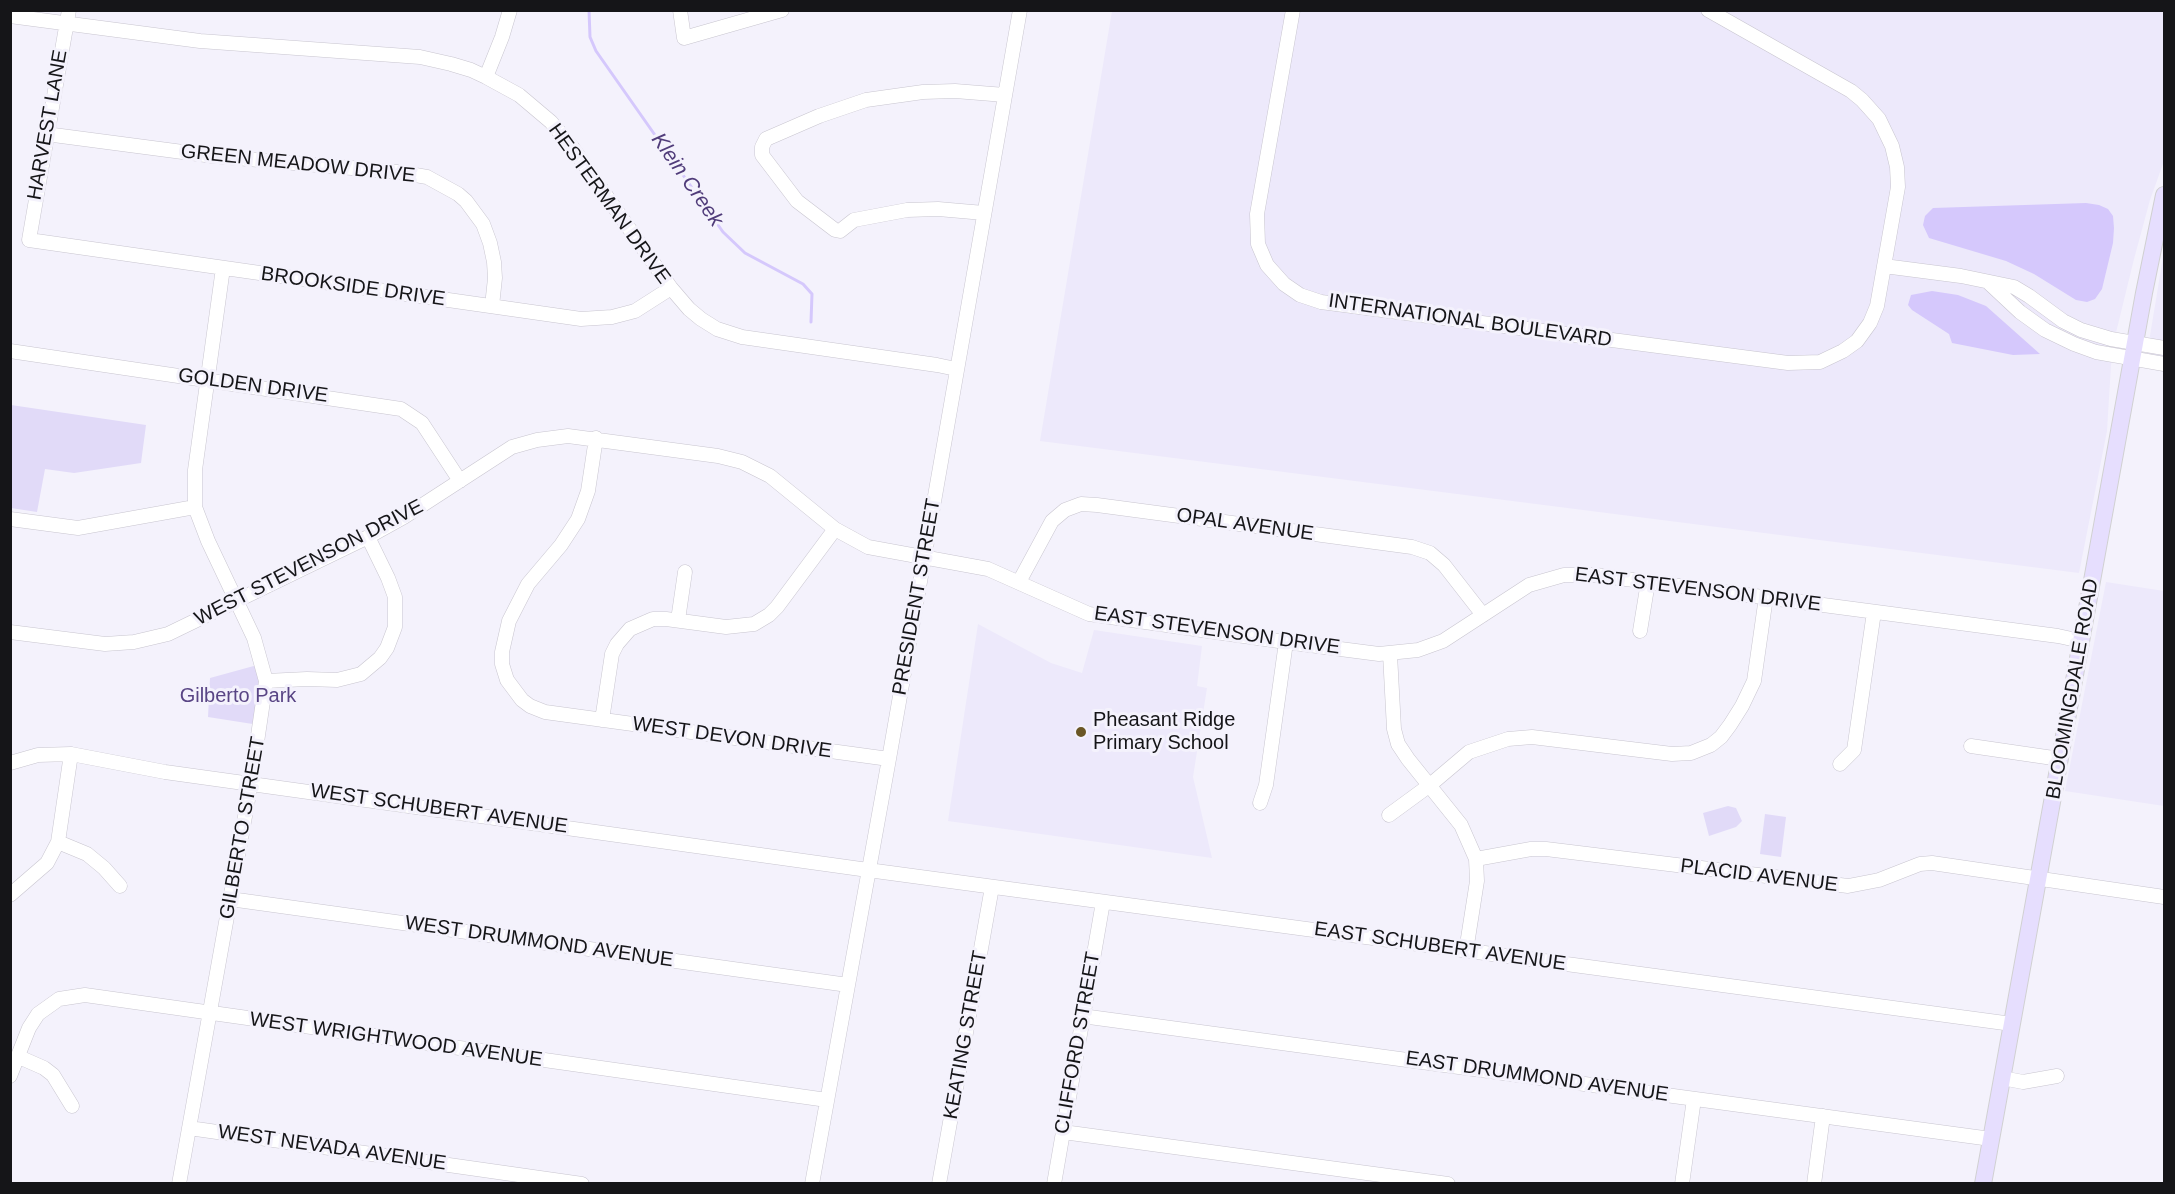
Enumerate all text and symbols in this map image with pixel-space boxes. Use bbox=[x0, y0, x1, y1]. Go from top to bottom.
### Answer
street label: HARVEST LANE bbox=[23, 48, 73, 202]
street label: HESTERMAN DRIVE bbox=[543, 119, 675, 289]
water label: Klein Creek bbox=[646, 128, 728, 232]
street label: GREEN MEADOW DRIVE bbox=[180, 140, 416, 188]
street label: BROOKSIDE DRIVE bbox=[259, 262, 447, 312]
street label: INTERNATIONAL BOULEVARD bbox=[1327, 289, 1613, 353]
street label: GOLDEN DRIVE bbox=[176, 364, 330, 408]
street label: WEST STEVENSON DRIVE bbox=[191, 495, 427, 631]
street label: PRESIDENT STREET bbox=[888, 497, 946, 697]
street label: OPAL AVENUE bbox=[1175, 504, 1315, 546]
street label: EAST STEVENSON DRIVE bbox=[1574, 563, 1822, 617]
street label: BLOOMINGDALE ROAD bbox=[2042, 577, 2104, 801]
street label: EAST STEVENSON DRIVE bbox=[1093, 602, 1341, 660]
park label: Gilberto Park bbox=[180, 684, 296, 708]
place label: Pheasant Ridge Primary School bbox=[1093, 708, 1235, 755]
street label: WEST DEVON DRIVE bbox=[631, 712, 833, 764]
marker: Pheasant Ridge Primary School bbox=[1074, 725, 1088, 739]
street label: GILBERTO STREET bbox=[215, 735, 271, 921]
street label: WEST SCHUBERT AVENUE bbox=[309, 779, 569, 839]
street label: PLACID AVENUE bbox=[1679, 854, 1839, 898]
street label: WEST DRUMMOND AVENUE bbox=[403, 911, 675, 973]
street label: EAST SCHUBERT AVENUE bbox=[1313, 917, 1567, 977]
street label: KEATING STREET bbox=[939, 949, 993, 1121]
street label: CLIFFORD STREET bbox=[1050, 950, 1106, 1136]
street label: WEST WRIGHTWOOD AVENUE bbox=[248, 1008, 544, 1072]
street label: EAST DRUMMOND AVENUE bbox=[1404, 1047, 1670, 1107]
street label: WEST NEVADA AVENUE bbox=[216, 1120, 448, 1176]

